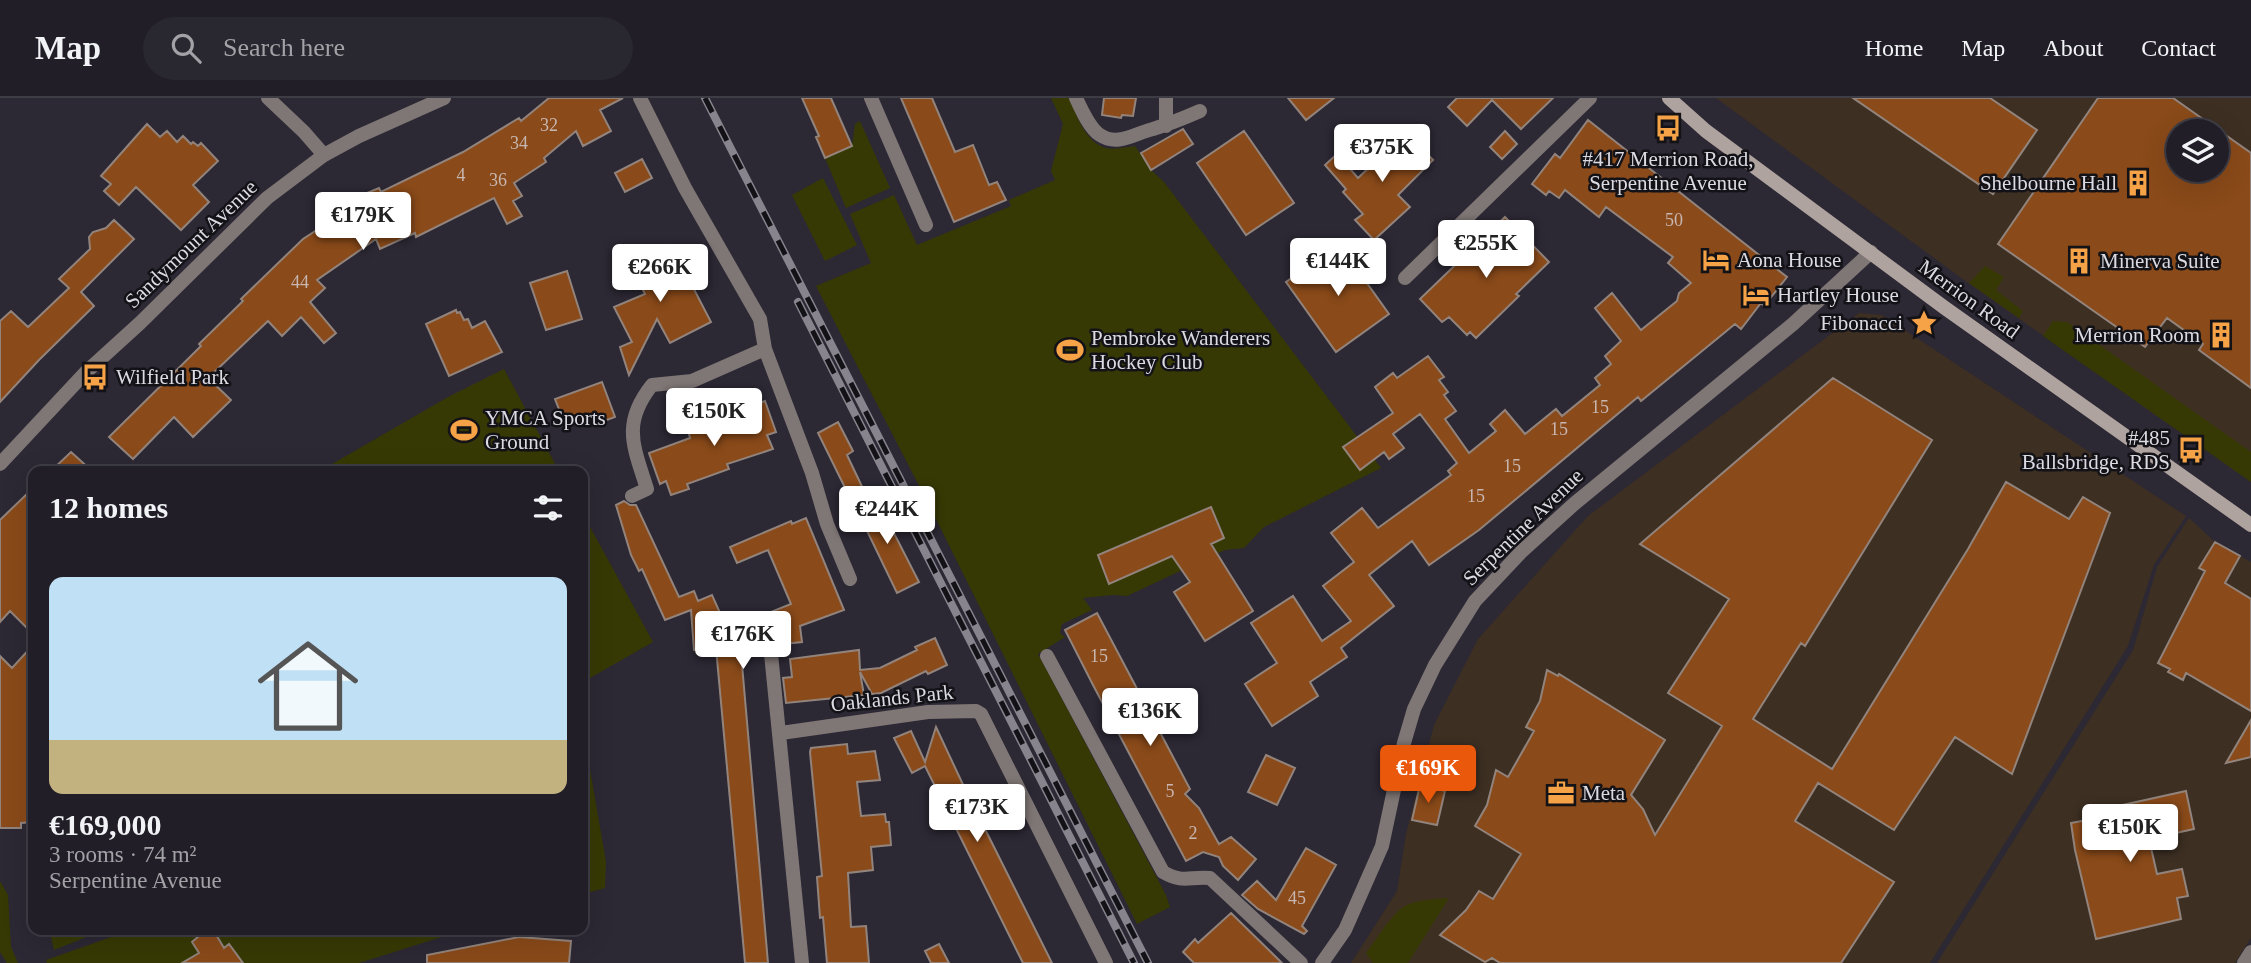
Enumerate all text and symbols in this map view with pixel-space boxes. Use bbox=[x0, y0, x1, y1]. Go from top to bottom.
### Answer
search box bbox=[143, 17, 633, 80]
icon: search bbox=[167, 29, 205, 67]
text: Map bbox=[35, 30, 101, 66]
text: Search here bbox=[223, 33, 345, 62]
text: Home bbox=[1865, 35, 1923, 61]
text: Map bbox=[1961, 35, 2005, 61]
text: About bbox=[2043, 35, 2103, 61]
text: Contact bbox=[2141, 35, 2216, 61]
bus stop icon: #417 Merrion Road, Serpentine Avenue bbox=[1653, 113, 1683, 143]
house number: 32 bbox=[540, 115, 558, 135]
map controls bbox=[2166, 119, 2229, 182]
button: layers bbox=[2166, 119, 2229, 182]
pin: €375K bbox=[1333, 125, 1431, 184]
house number: 34 bbox=[510, 133, 528, 153]
text: €375K bbox=[1350, 134, 1414, 159]
place label: #417 Merrion Road, Serpentine Avenue bbox=[1583, 147, 1753, 195]
house number: 4 bbox=[457, 165, 466, 185]
building icon: Shelbourne Hall bbox=[2123, 168, 2153, 198]
house number: 36 bbox=[489, 170, 507, 190]
place label: Shelbourne Hall bbox=[1980, 171, 2117, 195]
street label: Sandymount Avenue bbox=[120, 175, 262, 313]
pin: €179K bbox=[314, 192, 412, 252]
text: €179K bbox=[331, 202, 395, 227]
house number: 50 bbox=[1665, 210, 1683, 230]
pin: €255K bbox=[1437, 220, 1535, 280]
text: €255K bbox=[1454, 230, 1518, 255]
pin: €144K bbox=[1289, 238, 1387, 298]
pin: €266K bbox=[611, 244, 709, 304]
hotel icon: Aona House bbox=[1701, 245, 1731, 275]
building icon: Minerva Suite bbox=[2064, 246, 2094, 276]
text: €144K bbox=[1306, 248, 1370, 273]
place label: Aona House bbox=[1737, 248, 1841, 272]
place label: Minerva Suite bbox=[2100, 249, 2220, 273]
text: €266K bbox=[628, 254, 692, 279]
street label: Merrion Road bbox=[1914, 254, 2024, 344]
house number: 44 bbox=[291, 272, 309, 292]
hotel icon: Hartley House bbox=[1741, 280, 1771, 310]
place label: Hartley House bbox=[1777, 283, 1899, 307]
place icon: Fibonacci bbox=[1909, 308, 1939, 338]
place label: Fibonacci bbox=[1820, 311, 1903, 335]
building icon: Merrion Room bbox=[2206, 320, 2236, 350]
place label: Merrion Room bbox=[2075, 323, 2200, 347]
place label: Pembroke Wanderers Hockey Club bbox=[1091, 326, 1270, 374]
sports icon: Pembroke Wanderers Hockey Club bbox=[1055, 335, 1085, 365]
bus stop icon: Wilfield Park bbox=[80, 362, 110, 392]
place label: Wilfield Park bbox=[116, 365, 229, 389]
pin: €150K bbox=[665, 388, 763, 448]
house number: 15 bbox=[1591, 397, 1609, 417]
text: €150K bbox=[682, 398, 746, 423]
place label: YMCA Sports Ground bbox=[485, 406, 606, 454]
sports icon: YMCA Sports Ground bbox=[449, 415, 479, 445]
house number: 15 bbox=[1550, 419, 1568, 439]
place label: #485 Ballsbridge, RDS bbox=[2022, 426, 2170, 474]
bus stop icon: #485 Ballsbridge, RDS bbox=[2176, 435, 2206, 465]
house number: 15 bbox=[1503, 456, 1521, 476]
street label: Serpentine Avenue bbox=[1458, 464, 1588, 590]
pin: €244K bbox=[838, 486, 936, 546]
house number: 15 bbox=[1467, 486, 1485, 506]
icon: filters bbox=[529, 489, 567, 527]
text: 12 homes bbox=[49, 491, 168, 524]
text: €244K bbox=[855, 496, 919, 521]
pin: €176K bbox=[694, 612, 792, 671]
text: €176K bbox=[711, 621, 775, 646]
icon: home bbox=[245, 623, 371, 749]
house number: 15 bbox=[1090, 646, 1108, 666]
street label: Oaklands Park bbox=[830, 680, 955, 716]
pin: €136K bbox=[1101, 688, 1199, 748]
text: €136K bbox=[1118, 698, 1182, 723]
pin: €169K bbox=[1379, 746, 1477, 805]
text: €169K bbox=[1396, 755, 1460, 780]
office icon: Meta bbox=[1546, 778, 1576, 808]
house number: 5 bbox=[1166, 781, 1175, 801]
place label: Meta bbox=[1582, 781, 1626, 805]
pin: €173K bbox=[928, 784, 1026, 844]
text: €173K bbox=[945, 794, 1009, 819]
pin: €150K bbox=[2081, 804, 2179, 864]
text: €169,000 bbox=[49, 808, 162, 841]
text: €150K bbox=[2098, 814, 2162, 839]
house number: 2 bbox=[1189, 823, 1198, 843]
text: 3 rooms · 74 m² bbox=[49, 842, 196, 867]
text: Serpentine Avenue bbox=[49, 868, 222, 893]
house number: 45 bbox=[1288, 888, 1306, 908]

